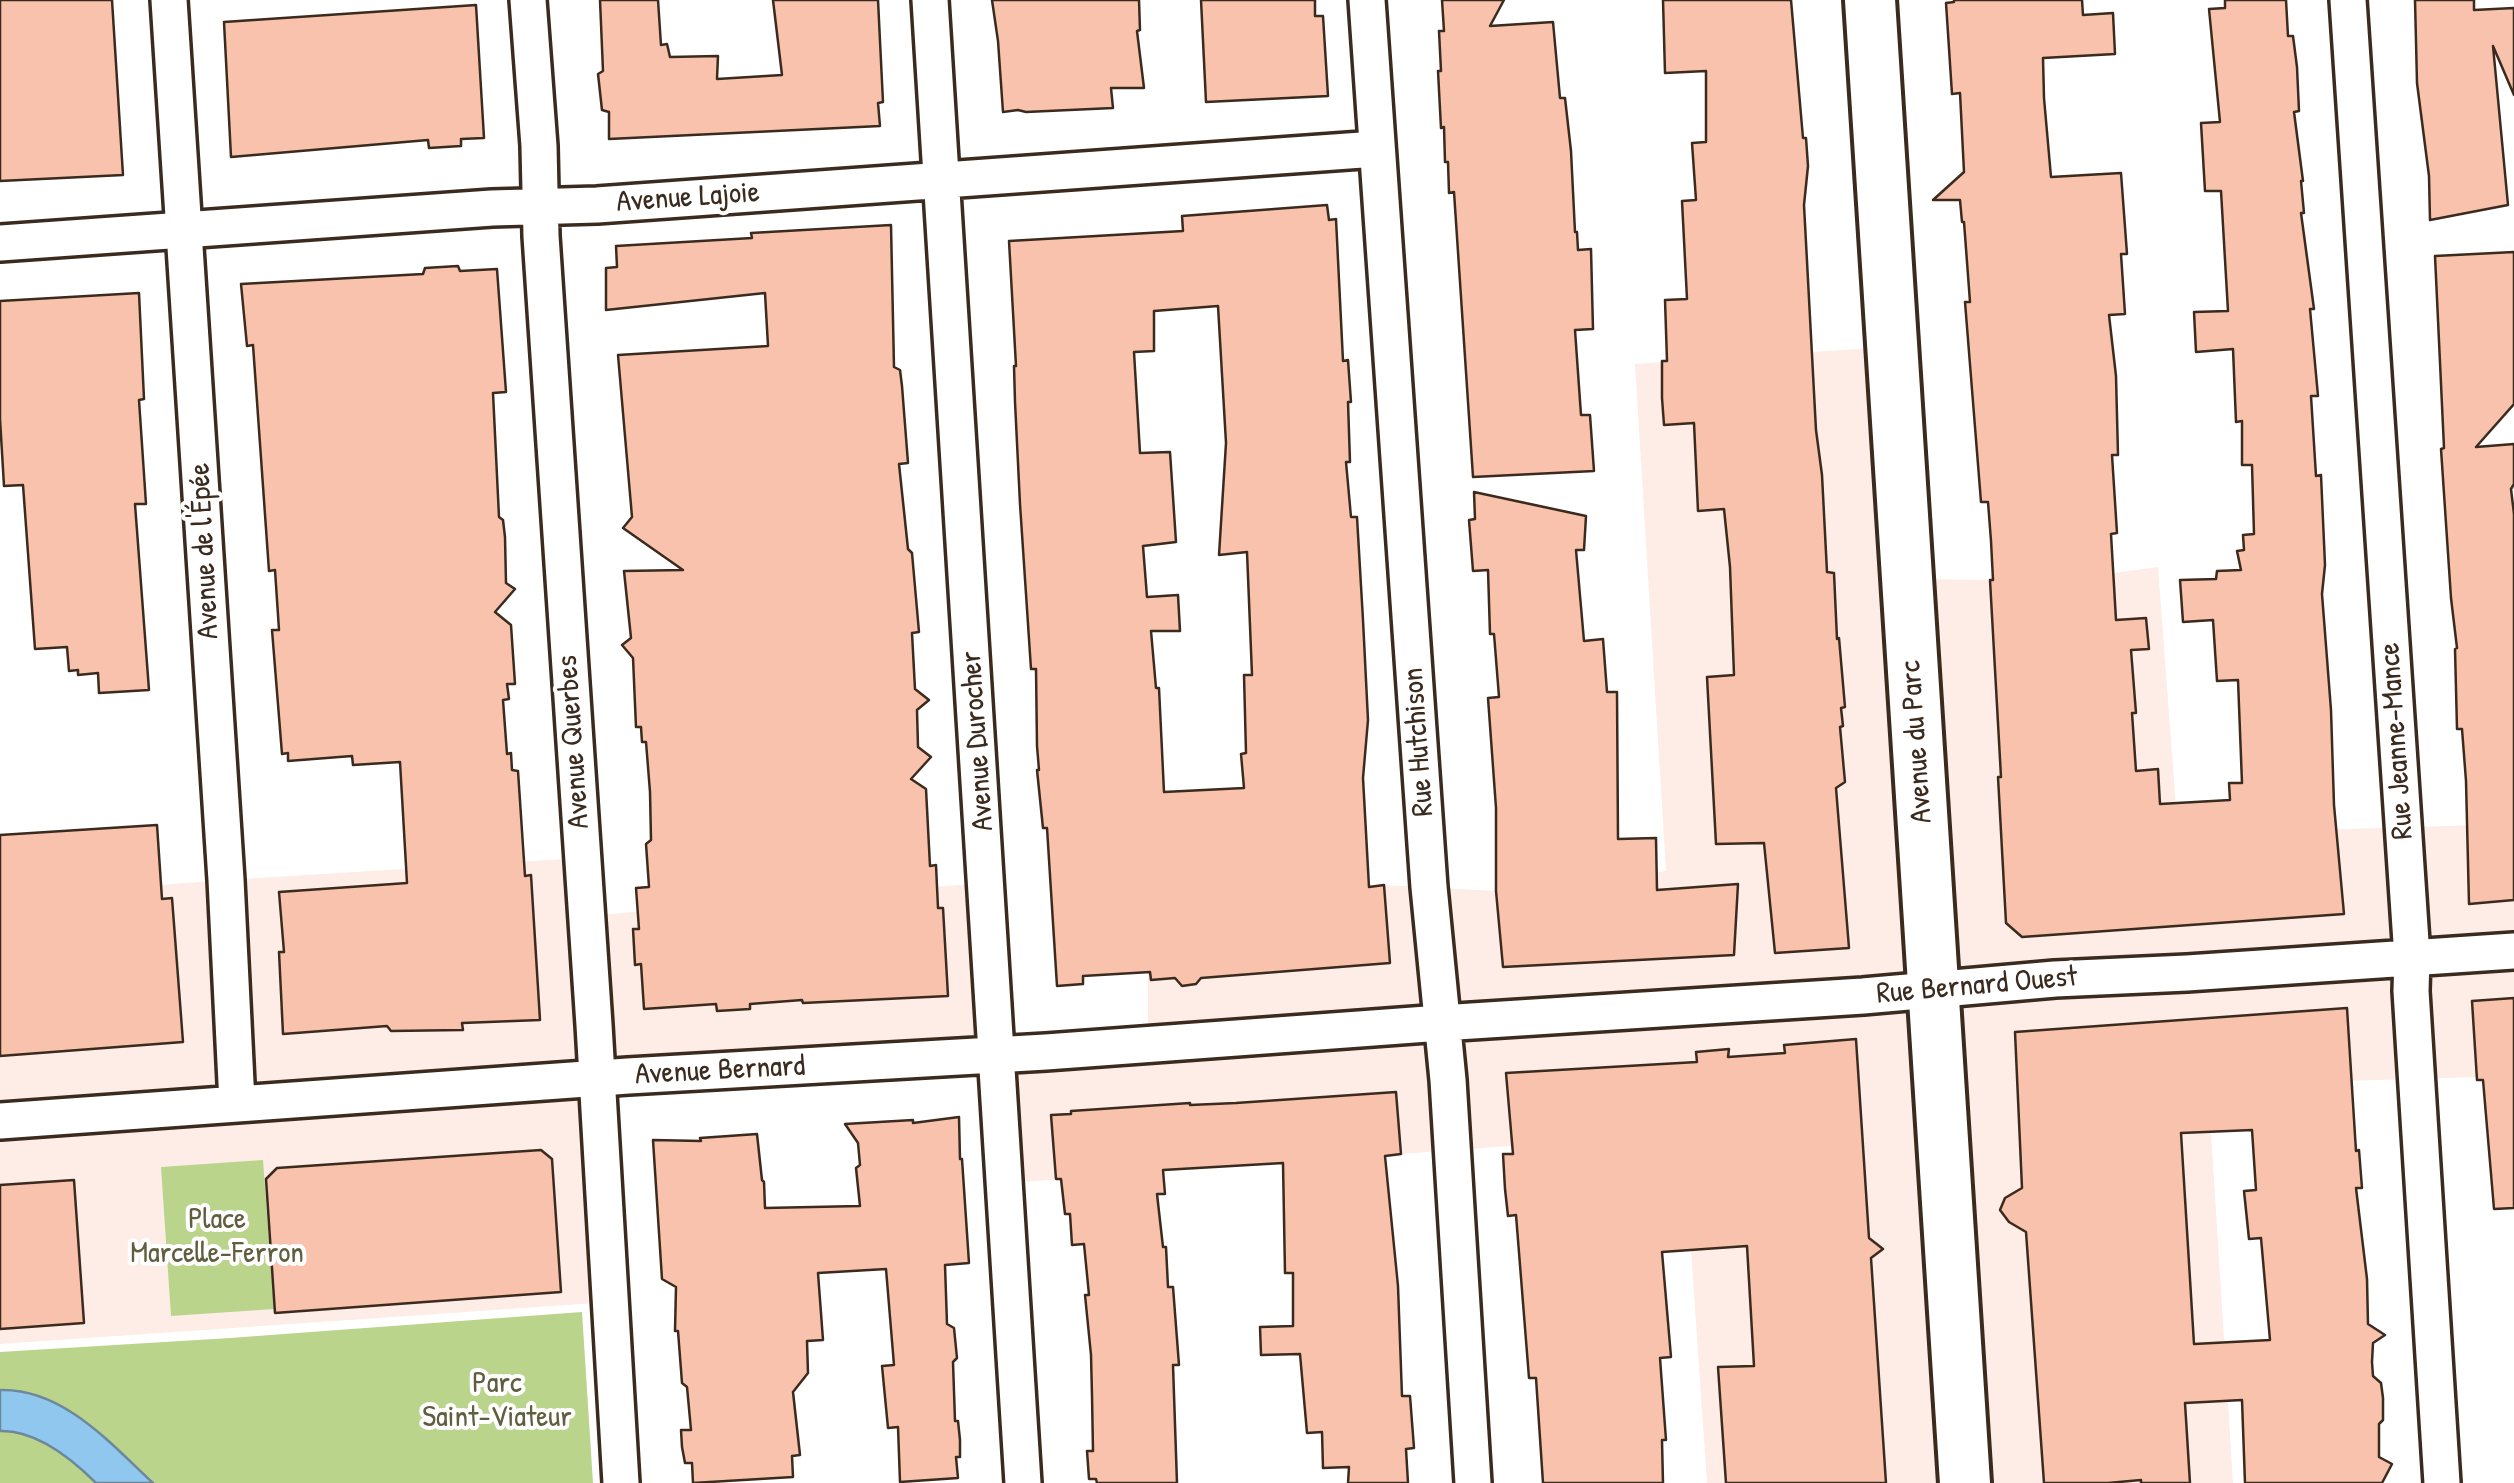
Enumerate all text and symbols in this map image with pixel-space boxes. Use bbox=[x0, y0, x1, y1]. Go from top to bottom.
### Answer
street label: Avenue Lajoie bbox=[615, 175, 761, 221]
street label: Avenue de l'Épée bbox=[182, 462, 228, 640]
street label: Rue Jeanne-Mance bbox=[2372, 641, 2422, 841]
street label: Avenue Durocher bbox=[954, 650, 1002, 832]
street label: Avenue Querbes bbox=[550, 654, 598, 830]
street label: Avenue du Parc bbox=[1893, 659, 1941, 825]
street label: Rue Hutchison bbox=[1396, 666, 1442, 818]
street label: Rue Bernard Ouest bbox=[1875, 959, 2079, 1013]
street label: Avenue Bernard bbox=[634, 1049, 806, 1093]
park label: Place Marcelle-Ferron bbox=[130, 1202, 304, 1272]
park label: Parc Saint-Viateur bbox=[422, 1366, 572, 1436]

